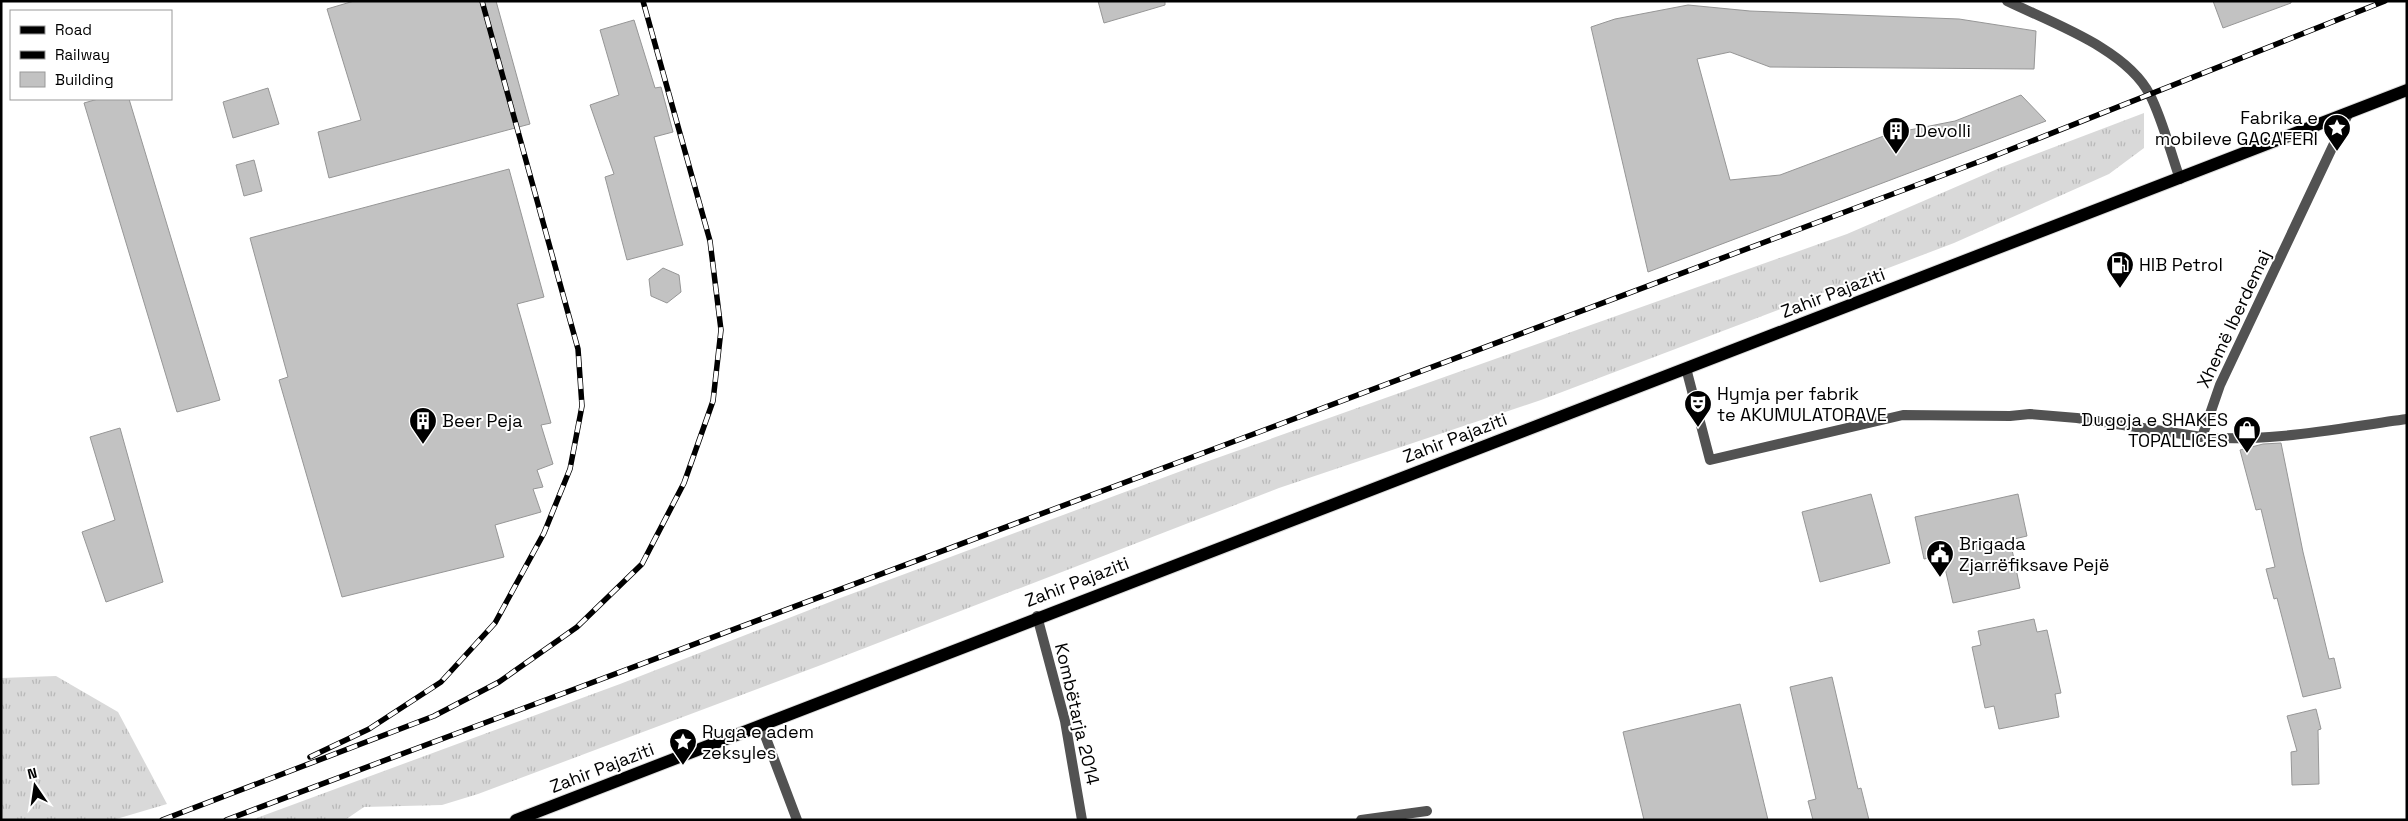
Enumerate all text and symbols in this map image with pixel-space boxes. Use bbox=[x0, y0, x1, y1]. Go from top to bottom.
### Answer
legend bbox=[10, 10, 172, 100]
text: Road bbox=[55, 20, 92, 39]
text: Railway bbox=[55, 45, 110, 64]
text: Building bbox=[55, 70, 114, 89]
place label: Fabrika e mobileve GACAFERI bbox=[2155, 106, 2318, 150]
place icon: Fabrika e mobileve GACAFERI bbox=[2322, 113, 2352, 152]
building icon: Devolli bbox=[1881, 116, 1911, 155]
place label: Devolli bbox=[1915, 119, 1971, 142]
street label: Xhemë Iberdemaj bbox=[2192, 246, 2276, 391]
fuel station icon: HIB Petrol bbox=[2105, 250, 2135, 289]
place label: HIB Petrol bbox=[2139, 253, 2223, 276]
street label: Zahir Pajaziti bbox=[1777, 262, 1888, 323]
place label: Hymja per fabrik te AKUMULATORAVE bbox=[1717, 382, 1887, 426]
theatre icon: Hymja per fabrik te AKUMULATORAVE bbox=[1683, 389, 1713, 428]
building icon: Beer Peja bbox=[408, 406, 438, 445]
street label: Zahir Pajaziti bbox=[1399, 407, 1510, 468]
place label: Dugoja e SHAKES TOPALLICES bbox=[2081, 408, 2228, 452]
place label: Beer Peja bbox=[442, 409, 523, 432]
shop icon: Dugoja e SHAKES TOPALLICES bbox=[2232, 415, 2262, 454]
place label: Brigada Zjarrëfiksave Pejë bbox=[1959, 532, 2109, 576]
public building icon: Brigada Zjarrëfiksave Pejë bbox=[1925, 539, 1955, 578]
street label: Zahir Pajaziti bbox=[1021, 551, 1132, 612]
street label: Kombëtarja 2014 bbox=[1050, 641, 1105, 787]
place label: Ruga e adem zeksyles bbox=[702, 720, 814, 764]
place icon: Ruga e adem zeksyles bbox=[668, 727, 698, 766]
street label: Zahir Pajaziti bbox=[546, 737, 657, 798]
north arrow bbox=[10, 761, 60, 811]
text: N bbox=[25, 764, 39, 783]

